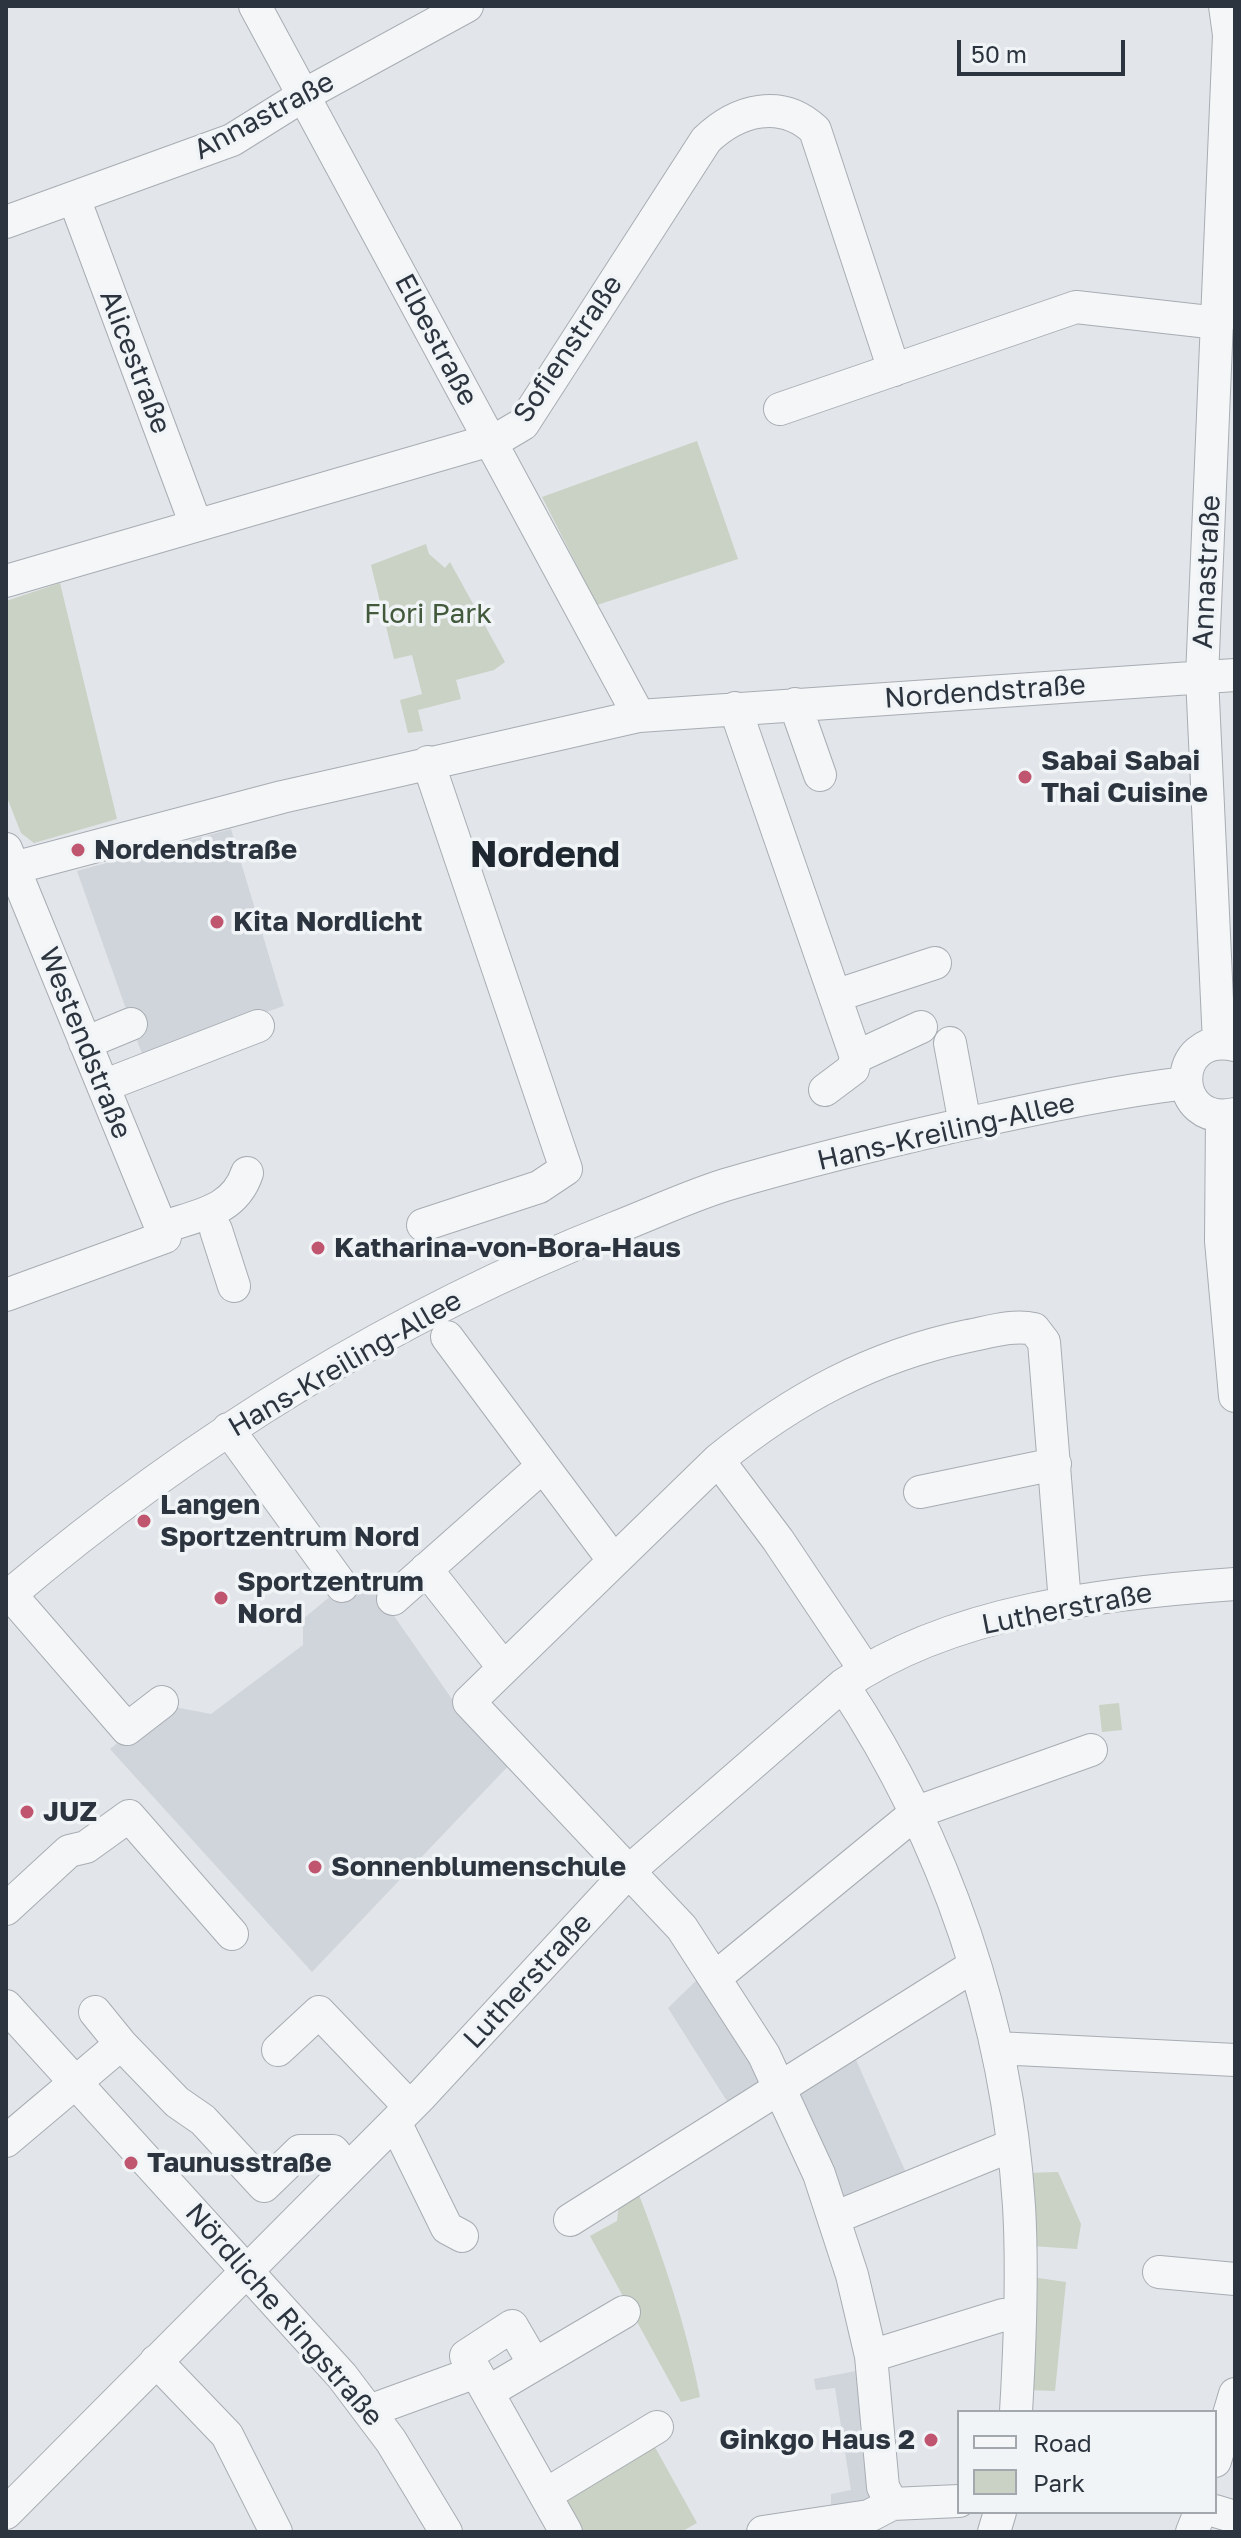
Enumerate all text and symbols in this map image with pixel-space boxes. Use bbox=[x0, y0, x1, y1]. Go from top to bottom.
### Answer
scale bar bbox=[961, 24, 1129, 74]
text: 50 m bbox=[971, 39, 1027, 68]
street label: Annastraße bbox=[188, 65, 340, 167]
street label: Elbestraße bbox=[387, 268, 485, 412]
street label: Sofienstraße bbox=[506, 269, 630, 429]
street label: Alicestraße bbox=[92, 285, 178, 439]
street label: Annastraße bbox=[1186, 494, 1228, 650]
park label: Flori Park bbox=[364, 597, 492, 631]
street label: Nordendstraße bbox=[883, 668, 1087, 716]
place label: Sabai Sabai Thai Cuisine bbox=[1041, 744, 1208, 810]
marker: Sabai Sabai Thai Cuisine bbox=[1016, 768, 1034, 786]
place label: Nordendstraße bbox=[94, 833, 297, 867]
district label: Nordend bbox=[470, 834, 620, 878]
marker: Nordendstraße bbox=[69, 841, 87, 859]
place label: Kita Nordlicht bbox=[233, 905, 423, 939]
marker: Kita Nordlicht bbox=[208, 913, 226, 931]
street label: Westendstraße bbox=[31, 942, 139, 1144]
street label: Hans-Kreiling-Allee bbox=[814, 1086, 1078, 1178]
place label: Katharina-von-Bora-Haus bbox=[334, 1231, 681, 1265]
marker: Katharina-von-Bora-Haus bbox=[309, 1239, 327, 1257]
street label: Hans-Kreiling-Allee bbox=[223, 1284, 467, 1444]
place label: Langen Sportzentrum Nord bbox=[160, 1488, 420, 1554]
marker: Langen Sportzentrum Nord bbox=[135, 1512, 153, 1530]
place label: Sportzentrum Nord bbox=[237, 1565, 424, 1631]
street label: Lutherstraße bbox=[979, 1576, 1155, 1642]
marker: Sportzentrum Nord bbox=[212, 1589, 230, 1607]
place label: JUZ bbox=[43, 1795, 97, 1829]
marker: JUZ bbox=[18, 1803, 36, 1821]
place label: Sonnenblumenschule bbox=[331, 1850, 626, 1884]
marker: Sonnenblumenschule bbox=[306, 1858, 324, 1876]
street label: Lutherstraße bbox=[457, 1906, 599, 2056]
place label: Taunusstraße bbox=[147, 2146, 332, 2180]
marker: Taunusstraße bbox=[122, 2154, 140, 2172]
street label: Nördliche Ringstraße bbox=[178, 2197, 390, 2433]
legend bbox=[957, 2410, 1217, 2514]
place label: Ginkgo Haus 2 bbox=[719, 2423, 915, 2457]
text: Road bbox=[1033, 2428, 1092, 2457]
marker: Ginkgo Haus 2 bbox=[922, 2431, 940, 2449]
text: Park bbox=[1033, 2468, 1085, 2497]

